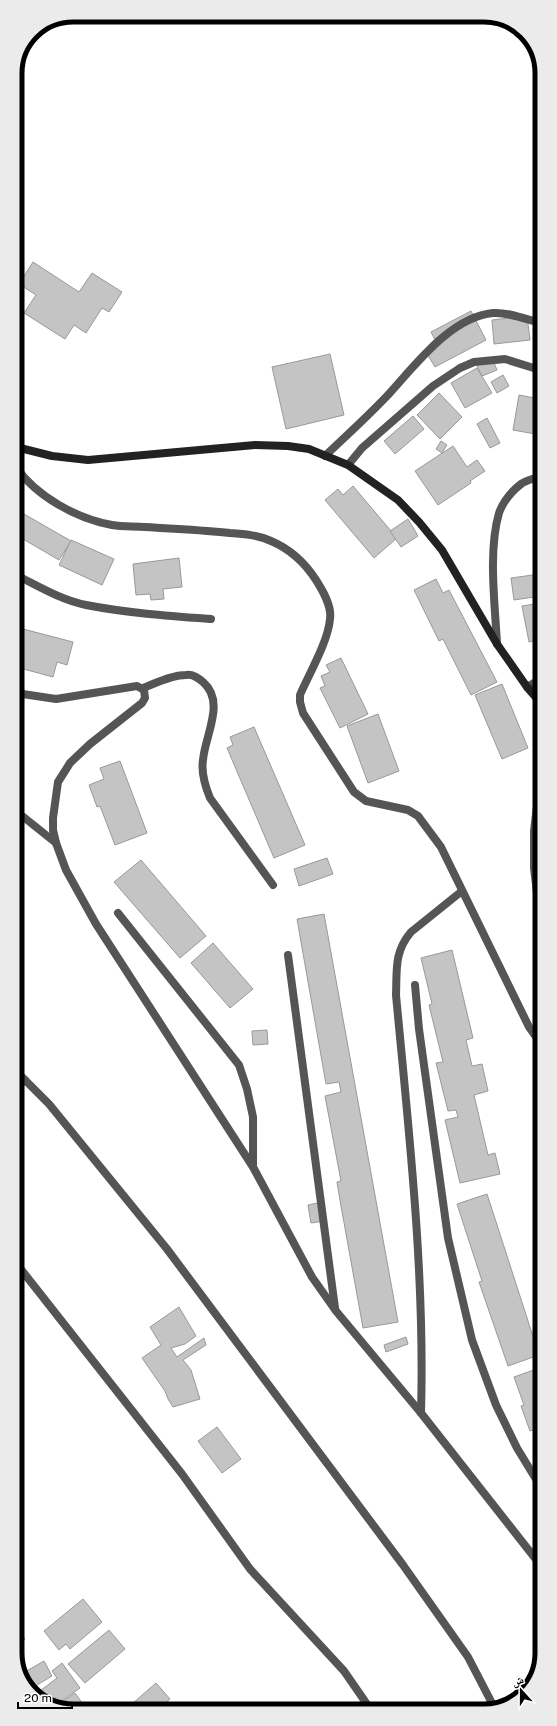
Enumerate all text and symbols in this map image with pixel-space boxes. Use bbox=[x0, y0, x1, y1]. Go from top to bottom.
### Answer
north arrow bbox=[501, 1670, 541, 1710]
text: ش bbox=[510, 1673, 526, 1690]
scale bar bbox=[18, 1684, 72, 1710]
text: 20 m bbox=[24, 1691, 52, 1705]

